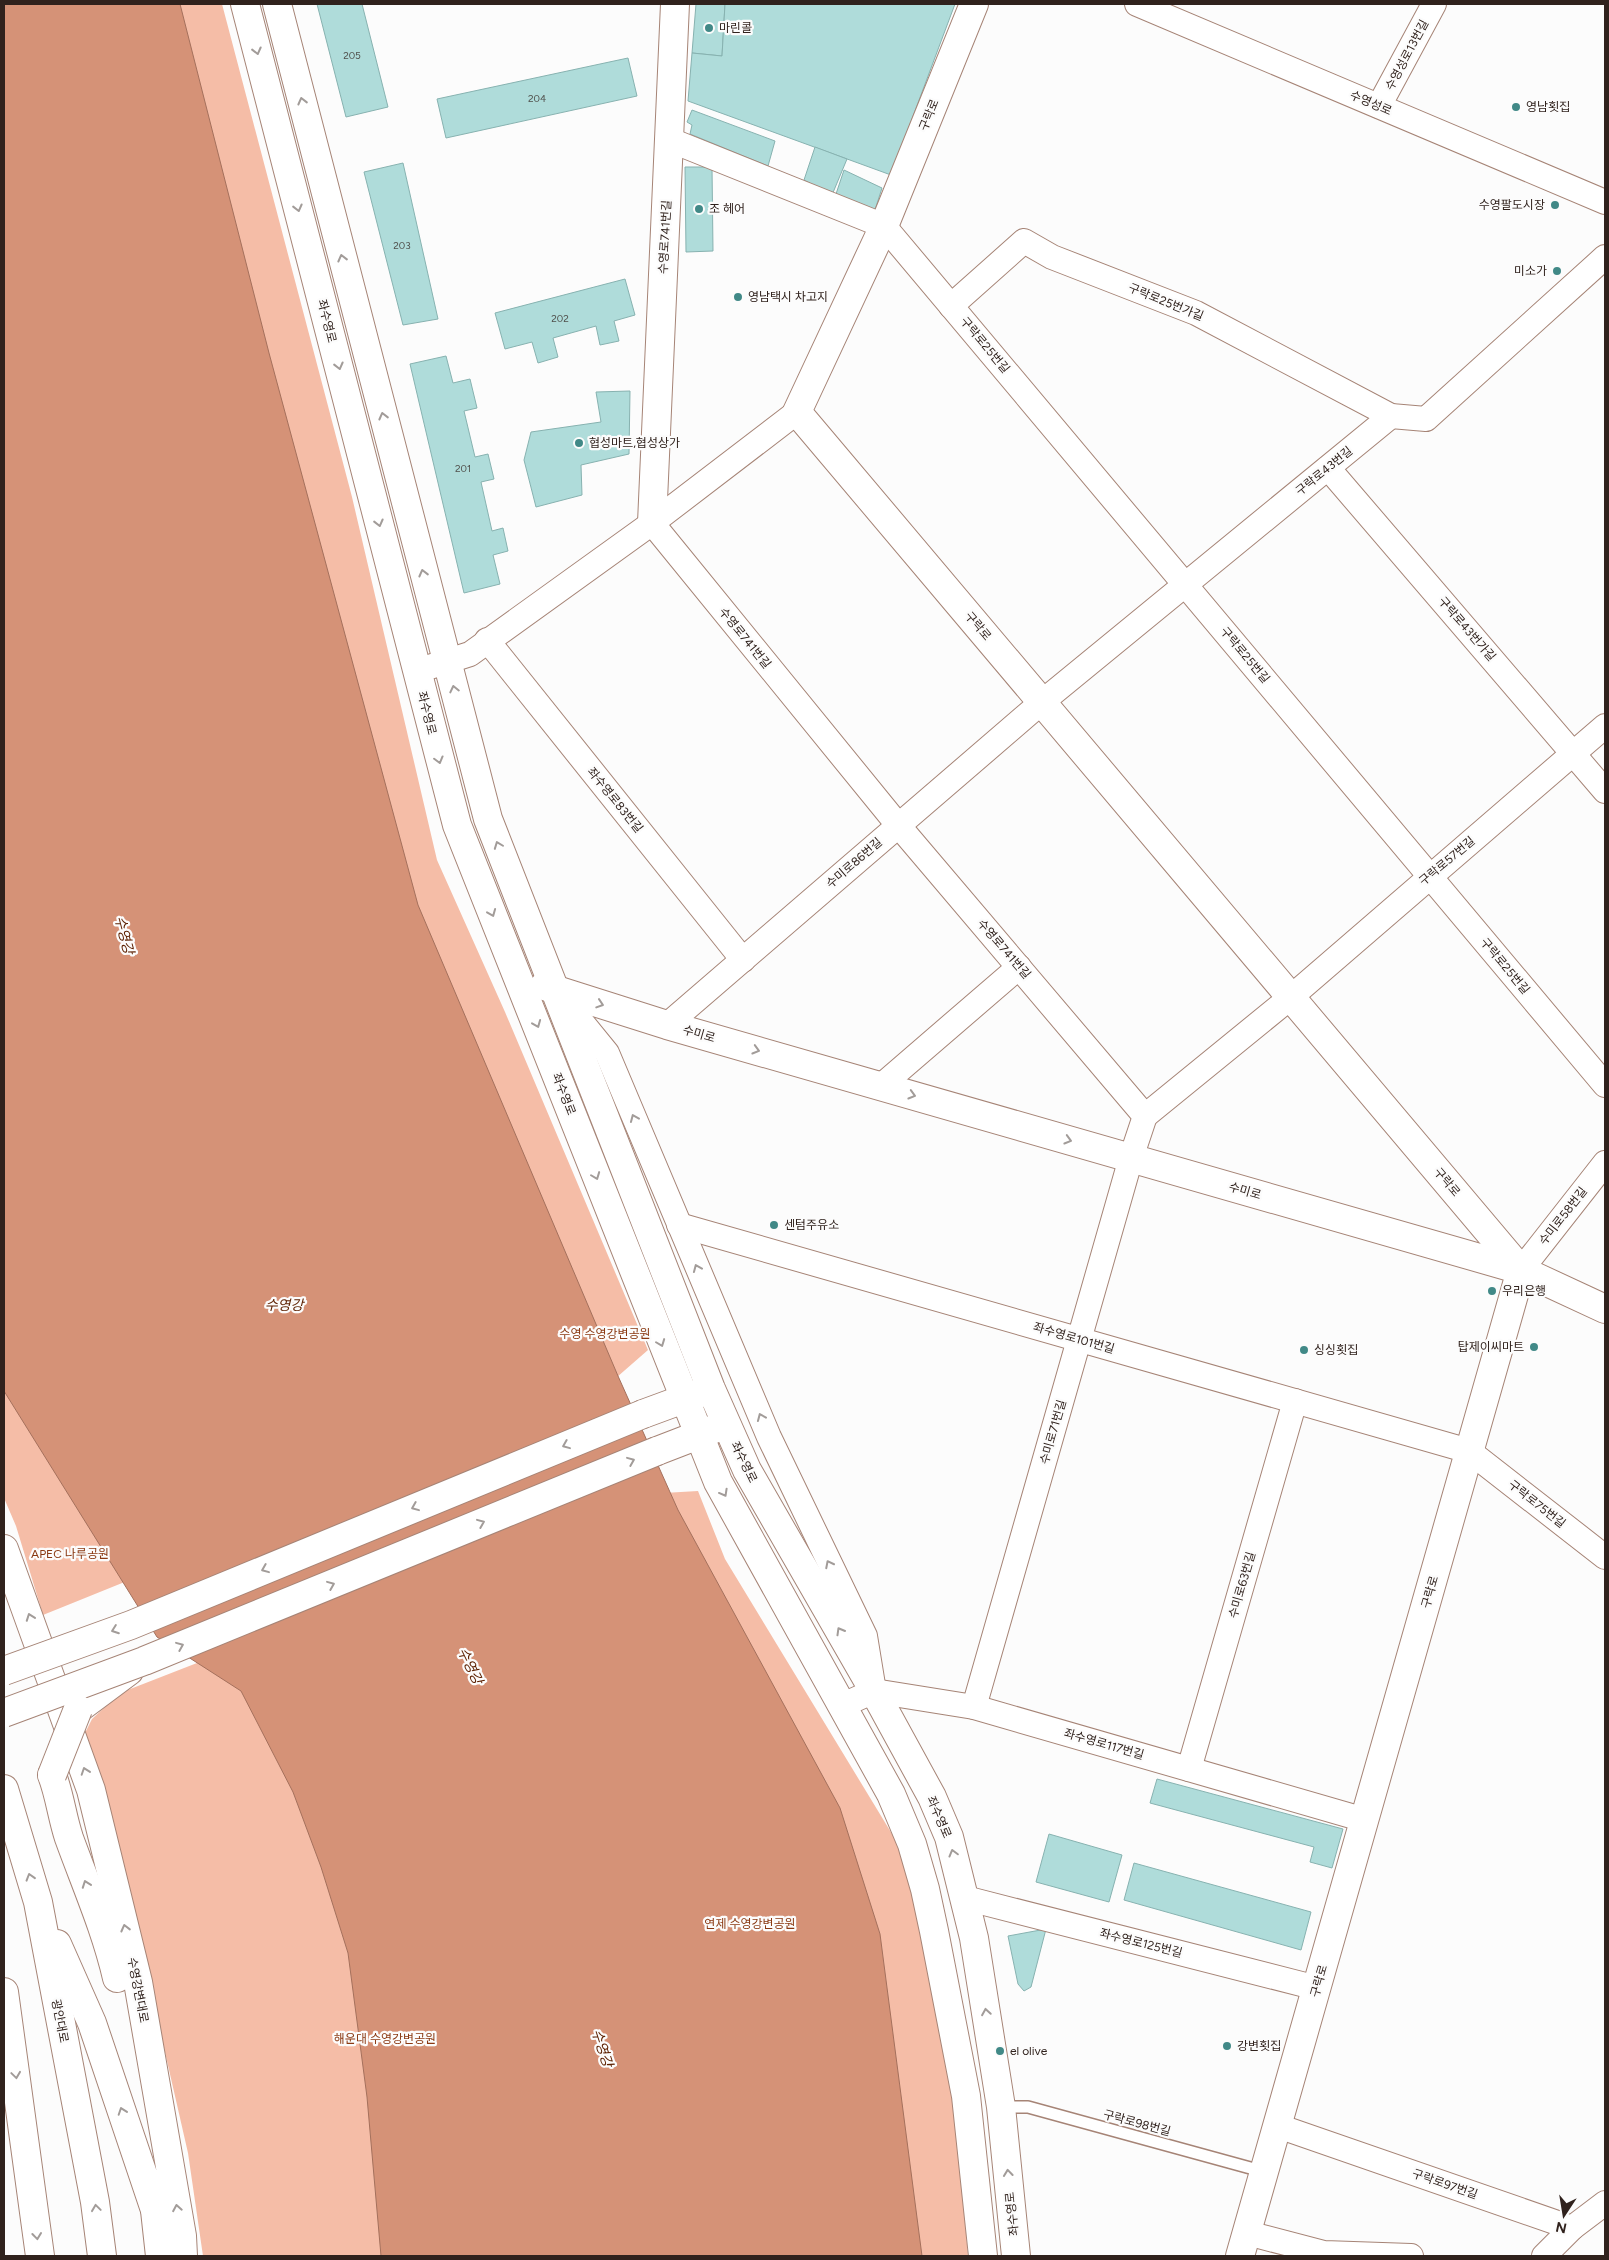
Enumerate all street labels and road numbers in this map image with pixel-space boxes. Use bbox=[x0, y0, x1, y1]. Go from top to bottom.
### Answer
street label: 수영성로13번길 bbox=[1383, 17, 1431, 93]
street label: 수영성로 bbox=[1348, 88, 1394, 118]
street label: 구락로 bbox=[916, 97, 942, 133]
street label: 수영로741번길 bbox=[656, 200, 674, 274]
street label: 구락로25번가길 bbox=[1126, 281, 1206, 323]
street label: 좌수영로 bbox=[315, 298, 339, 344]
street label: 구락로25번길 bbox=[958, 314, 1012, 376]
street label: 구락로43번길 bbox=[1293, 444, 1355, 498]
street label: 구락로43번가길 bbox=[1435, 594, 1499, 664]
street label: 수영로741번길 bbox=[716, 605, 774, 671]
street label: 구락로 bbox=[962, 609, 994, 643]
street label: 구락로25번길 bbox=[1218, 624, 1272, 686]
street label: 좌수영로 bbox=[415, 690, 439, 736]
street label: 좌수영로83번길 bbox=[584, 764, 646, 836]
street label: 구락로57번길 bbox=[1416, 834, 1478, 888]
street label: 수미로86번길 bbox=[823, 835, 885, 891]
street label: 수영로741번길 bbox=[974, 916, 1034, 982]
street label: 구락로25번길 bbox=[1478, 935, 1532, 997]
street label: 수미로 bbox=[681, 1023, 717, 1045]
street label: 좌수영로 bbox=[550, 1071, 578, 1117]
street label: 구락로 bbox=[1431, 1165, 1463, 1199]
street label: 수미로 bbox=[1227, 1180, 1263, 1202]
street label: 수미로58번길 bbox=[1536, 1184, 1590, 1248]
street label: 좌수영로101번길 bbox=[1032, 1320, 1116, 1356]
street label: 수미로71번길 bbox=[1037, 1398, 1069, 1466]
street label: 좌수영로 bbox=[728, 1439, 760, 1485]
street label: 구락로75번길 bbox=[1506, 1477, 1568, 1531]
street label: 수미로63번길 bbox=[1226, 1550, 1258, 1620]
street label: 구락로 bbox=[1419, 1574, 1441, 1610]
street label: 좌수영로117번길 bbox=[1062, 1726, 1146, 1762]
street label: 좌수영로 bbox=[924, 1794, 954, 1840]
street label: 좌수영로125번길 bbox=[1098, 1926, 1184, 1960]
street label: 수영강변대로 bbox=[125, 1956, 151, 2024]
street label: 구락로 bbox=[1308, 1963, 1330, 1999]
street label: 광안대로 bbox=[49, 1998, 71, 2044]
street label: 구락로98번길 bbox=[1102, 2107, 1172, 2139]
street label: 구락로97번길 bbox=[1410, 2166, 1480, 2202]
street label: 좌수영로 bbox=[1003, 2191, 1021, 2237]

